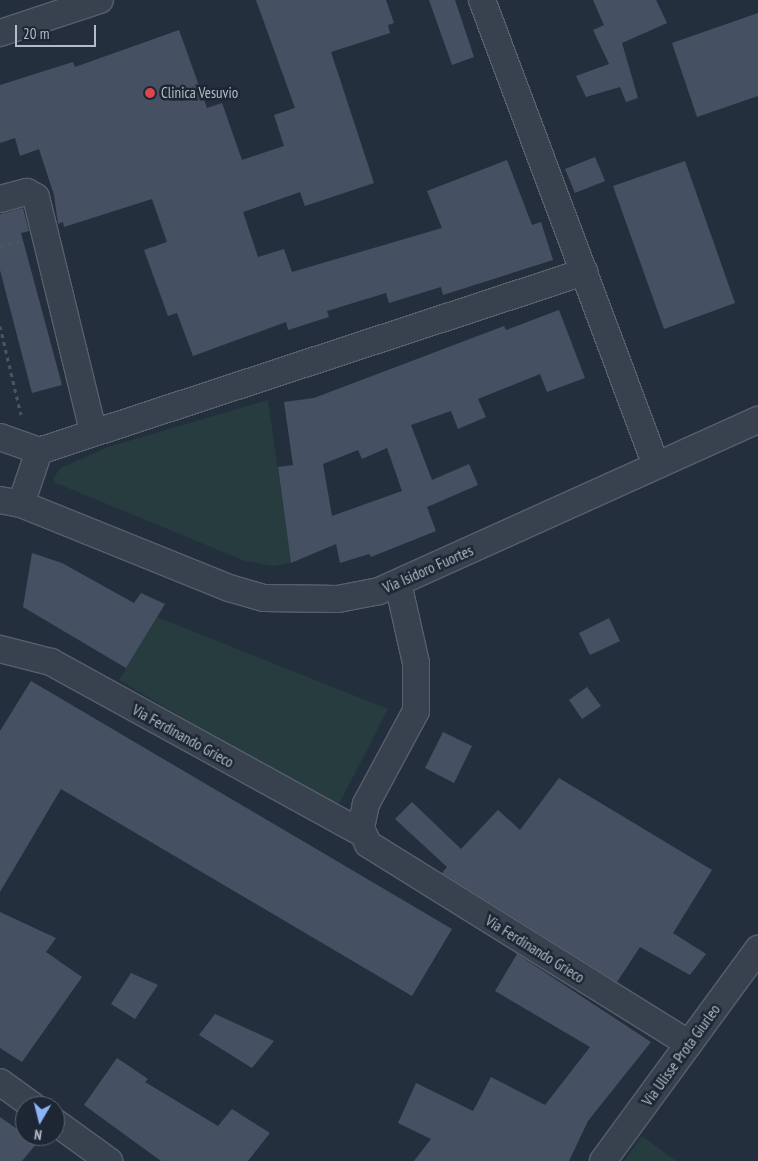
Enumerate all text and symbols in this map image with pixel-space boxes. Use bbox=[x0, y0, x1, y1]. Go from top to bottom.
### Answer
scale bar bbox=[18, 15, 99, 47]
text: 20 m bbox=[23, 24, 49, 43]
place label: Clinica Vesuvio bbox=[161, 84, 239, 102]
marker: Clinica Vesuvio bbox=[143, 86, 157, 100]
street label: Via Isidoro Fuortes bbox=[380, 541, 476, 597]
street label: Via Ferdinando Grieco bbox=[129, 701, 237, 771]
street label: Via Ferdinando Grieco bbox=[482, 911, 588, 987]
street label: Via Ulisse Prota Giurleo bbox=[638, 1001, 724, 1109]
north arrow bbox=[15, 1096, 65, 1146]
text: N bbox=[33, 1125, 43, 1144]

